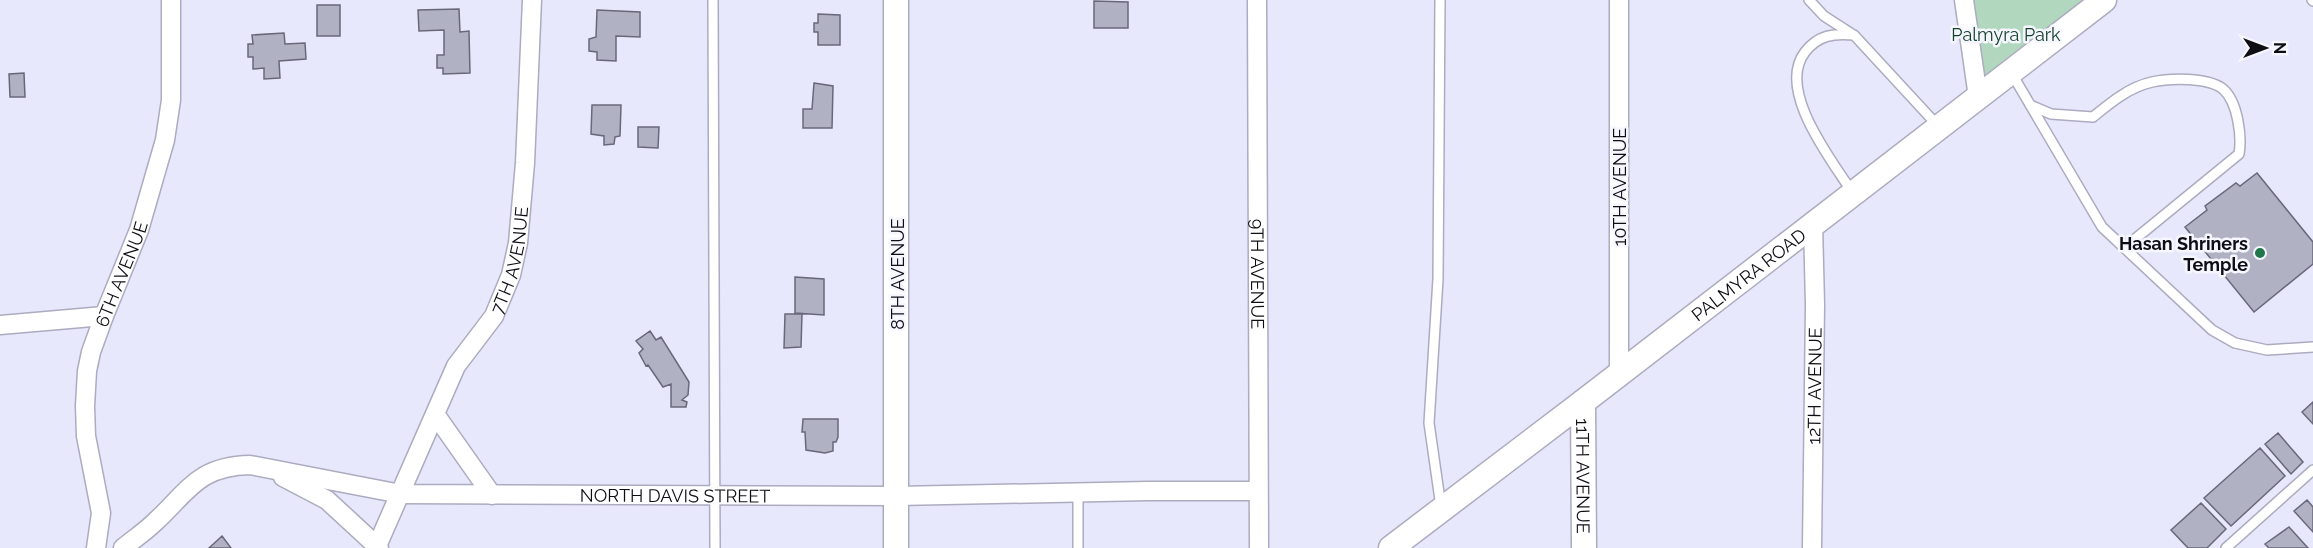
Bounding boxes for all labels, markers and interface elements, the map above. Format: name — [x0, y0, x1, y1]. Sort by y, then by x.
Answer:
north arrow — [2235, 18, 2295, 78]
park label: Palmyra Park — [1951, 24, 2061, 45]
text: N — [2270, 42, 2289, 54]
street label: 10TH AVENUE — [1609, 128, 1630, 246]
street label: 7TH AVENUE — [486, 205, 532, 317]
street label: 8TH AVENUE — [887, 218, 908, 330]
street label: 6TH AVENUE — [91, 219, 151, 329]
street label: 9TH AVENUE — [1247, 219, 1269, 329]
street label: PALMYRA ROAD — [1687, 224, 1810, 325]
place label: Hasan Shriners Temple — [2119, 233, 2248, 275]
marker: Hasan Shriners Temple — [2253, 246, 2267, 260]
street label: 12TH AVENUE — [1803, 327, 1825, 445]
street label: 11TH AVENUE — [1573, 418, 1594, 534]
street label: NORTH DAVIS STREET — [580, 484, 770, 506]

